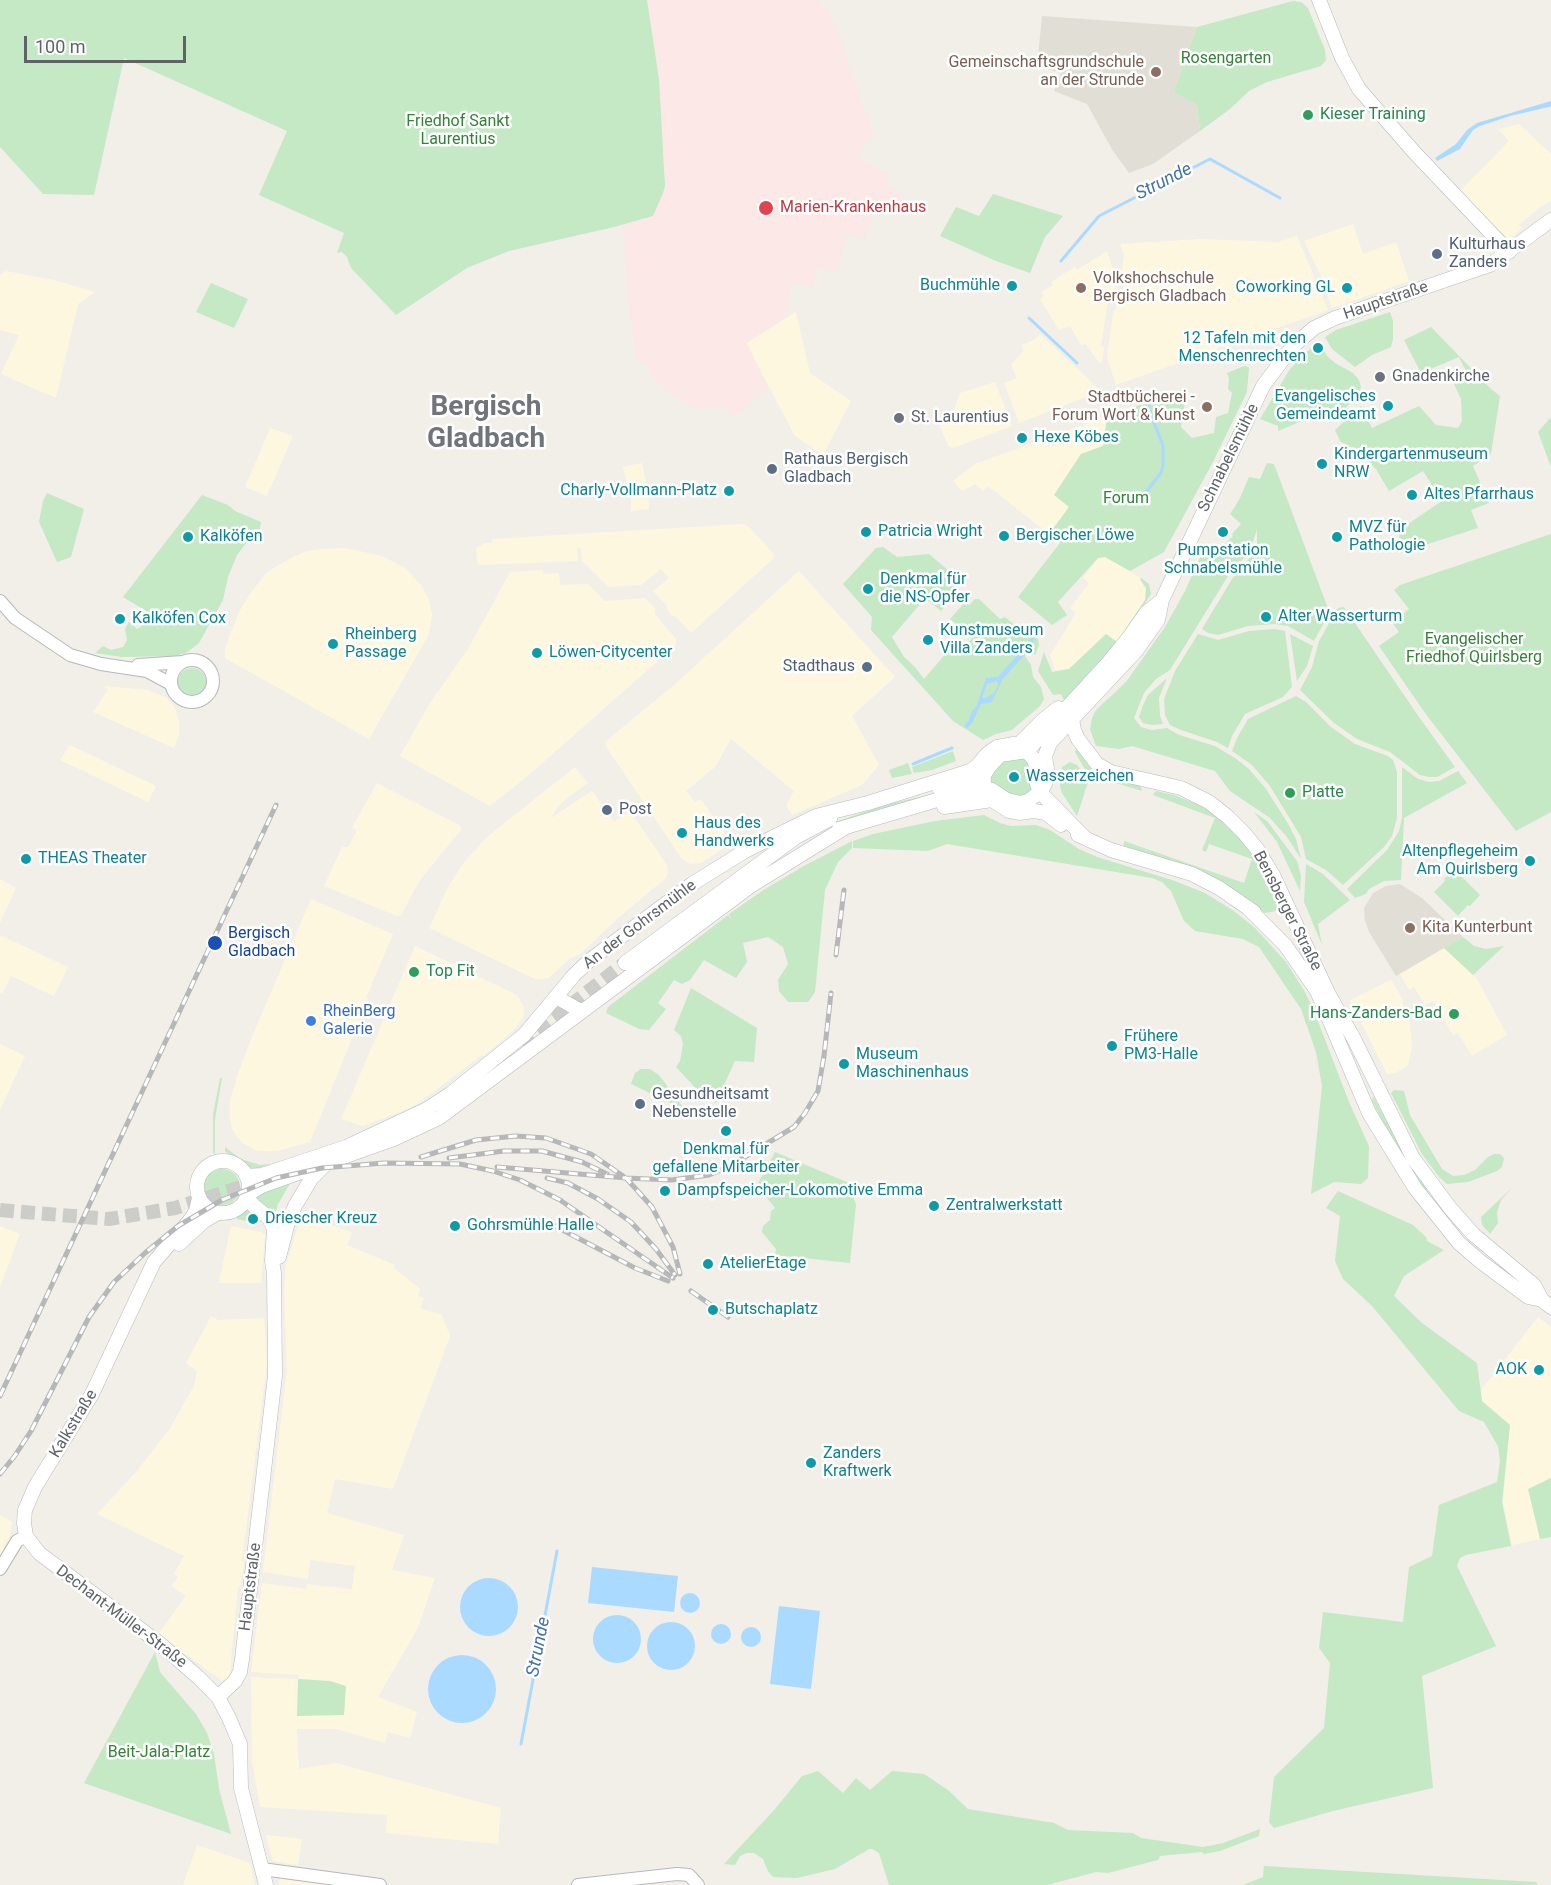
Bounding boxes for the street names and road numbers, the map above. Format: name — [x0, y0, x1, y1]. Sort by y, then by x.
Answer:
street label: Hauptstraße — [1341, 278, 1431, 324]
street label: Schnabelsmühle — [1195, 401, 1263, 515]
street label: Bensberger Straße — [1249, 848, 1325, 974]
street label: An der Gohrsmühle — [580, 876, 700, 974]
street label: Kalkstraße — [46, 1386, 102, 1462]
street label: Hauptstraße — [236, 1542, 266, 1632]
street label: Dechant-Müller-Straße — [52, 1562, 190, 1672]

